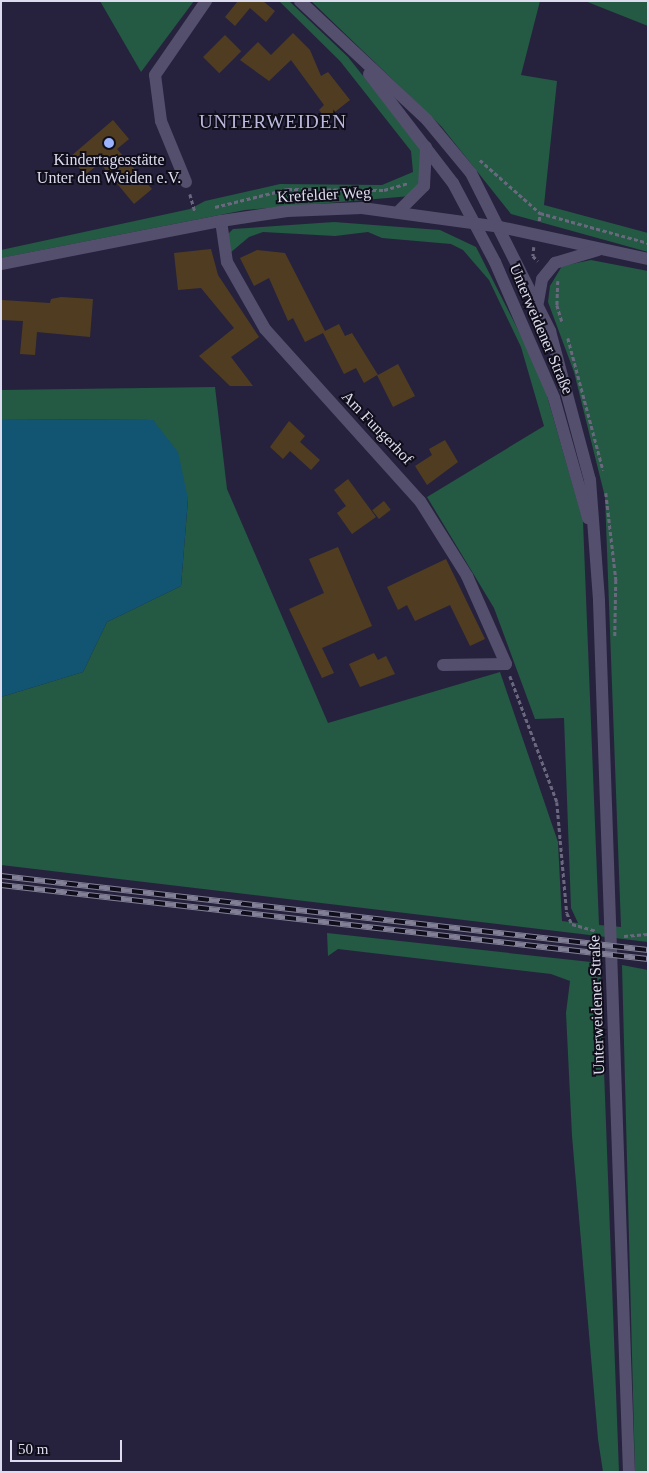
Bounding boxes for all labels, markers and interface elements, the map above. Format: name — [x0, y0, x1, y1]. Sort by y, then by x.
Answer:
district label: UNTERWEIDEN — [198, 111, 348, 133]
marker: Kindertagesstätte Unter den Weiden e.V. — [103, 137, 115, 149]
place label: Kindertagesstätte Unter den Weiden e.V. — [37, 150, 181, 188]
street label: Krefelder Weg — [276, 183, 372, 207]
street label: Unterweidener Straße — [505, 261, 577, 397]
street label: Am Fungerhof — [337, 387, 417, 469]
street label: Unterweidener Straße — [585, 935, 609, 1075]
scale bar — [12, 1430, 125, 1462]
text: 50 m — [18, 1441, 48, 1457]

